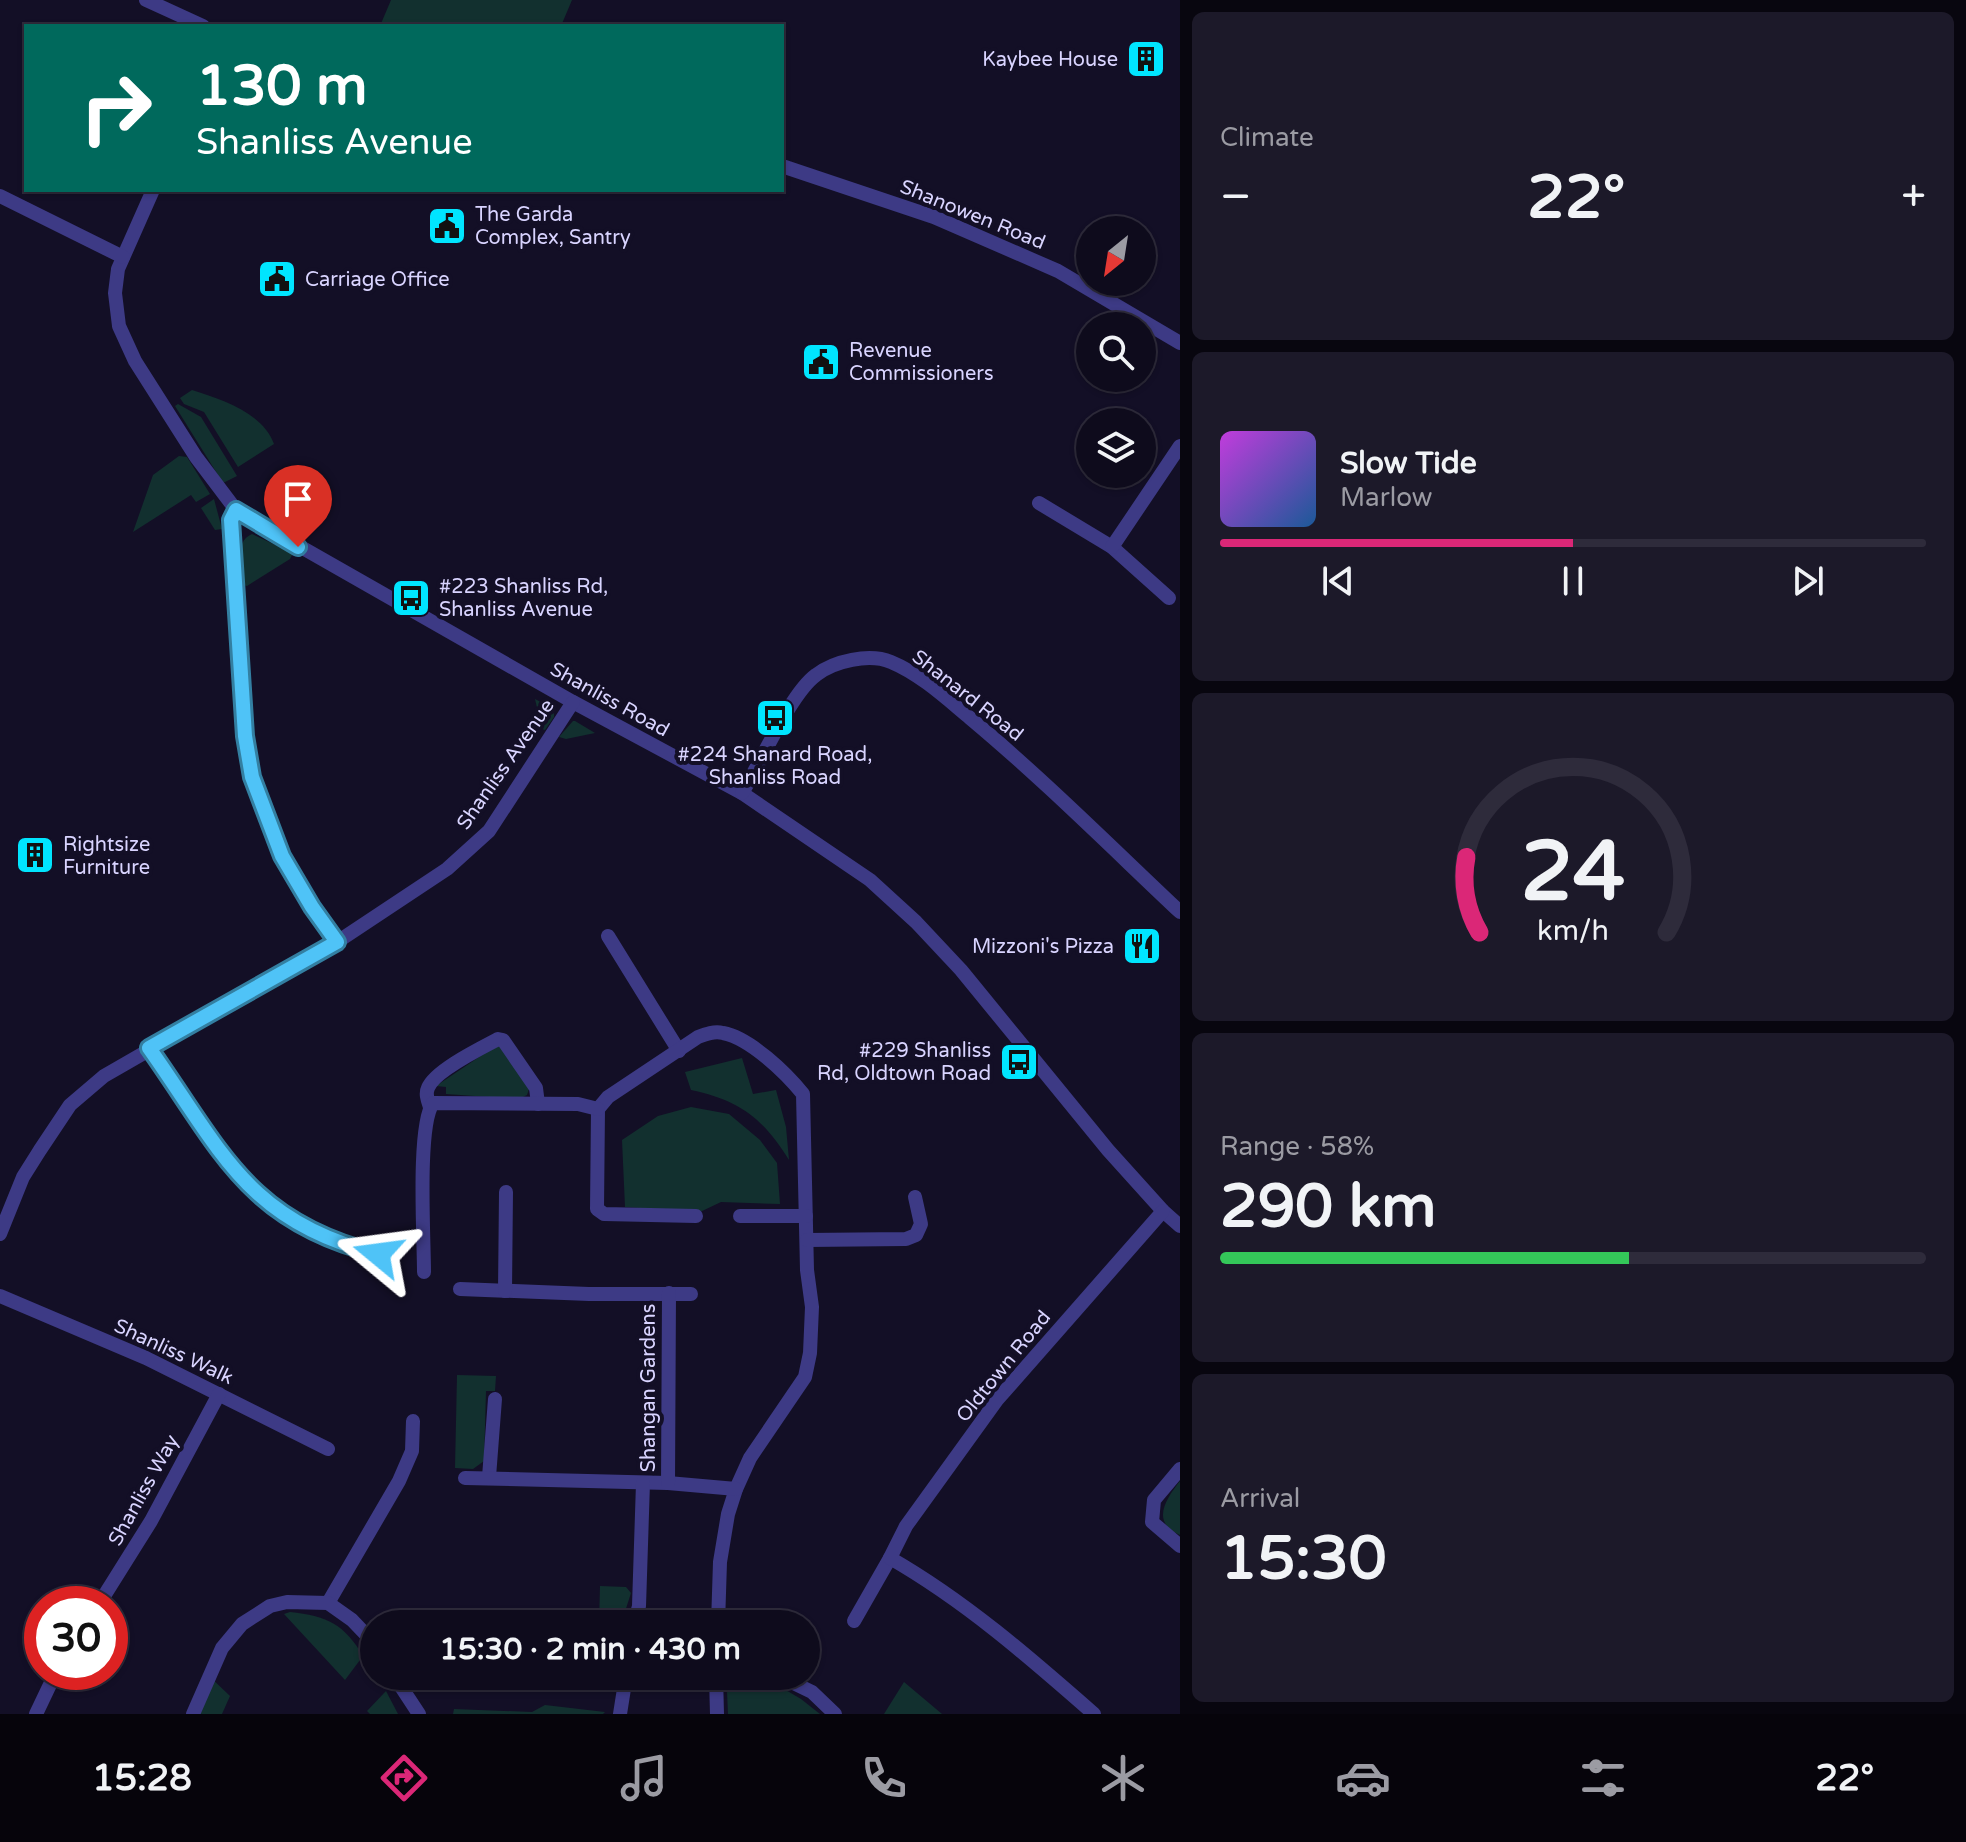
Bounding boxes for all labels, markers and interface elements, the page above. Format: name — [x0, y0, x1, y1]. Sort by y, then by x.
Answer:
building icon: Kaybee House — [1125, 38, 1167, 80]
place label: Kaybee House — [982, 48, 1118, 72]
text: 130 m — [196, 53, 367, 120]
icon: right — [64, 56, 168, 160]
text: Shanliss Avenue — [196, 121, 473, 164]
text: Climate — [1220, 122, 1314, 153]
text: 22° — [1527, 162, 1625, 234]
text: − — [1220, 171, 1251, 224]
text: + — [1901, 171, 1926, 224]
street label: Shanowen Road — [897, 175, 1049, 255]
place label: The Garda Complex, Santry — [475, 203, 631, 250]
public building icon: The Garda Complex, Santry — [426, 205, 468, 247]
north arrow — [1076, 216, 1156, 296]
map controls — [1076, 216, 1156, 488]
public building icon: Carriage Office — [256, 258, 298, 300]
place label: Carriage Office — [305, 268, 450, 292]
button: search — [1076, 312, 1156, 392]
place label: Revenue Commissioners — [849, 339, 994, 386]
public building icon: Revenue Commissioners — [800, 341, 842, 383]
button: layers — [1076, 408, 1156, 488]
text: Slow Tide — [1340, 445, 1477, 482]
pin — [264, 465, 332, 547]
icon: arrive — [276, 477, 320, 521]
text: Marlow — [1340, 482, 1432, 513]
icon: previous — [1316, 559, 1360, 603]
icon: pause — [1551, 559, 1595, 603]
icon: next — [1786, 559, 1830, 603]
place label: #223 Shanliss Rd, Shanliss Avenue — [439, 575, 608, 622]
bus stop icon: #223 Shanliss Rd, Shanliss Avenue — [390, 577, 432, 619]
street label: Shanard Road — [907, 645, 1028, 747]
street label: Shanliss Road — [546, 657, 673, 742]
street label: Shanliss Avenue — [452, 695, 560, 834]
bus stop icon: #224 Shanard Road, Shanliss Road — [754, 697, 796, 739]
place label: #224 Shanard Road, Shanliss Road — [678, 743, 872, 790]
text: 24 — [1521, 823, 1625, 923]
place label: Rightsize Furniture — [63, 833, 150, 880]
building icon: Rightsize Furniture — [14, 834, 56, 876]
text: km/h — [1537, 914, 1609, 948]
restaurant icon: Mizzoni's Pizza — [1121, 925, 1163, 967]
place label: Mizzoni's Pizza — [972, 935, 1114, 959]
place label: #229 Shanliss Rd, Oldtown Road — [817, 1039, 991, 1086]
bus stop icon: #229 Shanliss Rd, Oldtown Road — [998, 1041, 1040, 1083]
text: Range · 58% — [1220, 1131, 1374, 1162]
text: 290 km — [1220, 1171, 1436, 1243]
position arrow — [336, 1212, 420, 1296]
street label: Shangan Gardens — [637, 1304, 661, 1472]
street label: Oldtown Road — [951, 1306, 1056, 1427]
street label: Shanliss Walk — [110, 1314, 237, 1390]
street label: Shanliss Way — [103, 1431, 184, 1550]
text: Arrival — [1220, 1483, 1300, 1514]
text: 15:30 — [1220, 1523, 1386, 1595]
speed limit sign: 30 — [24, 1586, 128, 1690]
text: 15:30 · 2 min · 430 m — [439, 1631, 741, 1668]
icon: directions — [376, 1750, 432, 1806]
icon: music — [616, 1750, 672, 1806]
icon: phone — [856, 1750, 912, 1806]
icon: climate — [1095, 1750, 1151, 1806]
icon: car — [1335, 1750, 1391, 1806]
icon: filters — [1575, 1750, 1631, 1806]
text: 15:28 — [92, 1757, 192, 1800]
text: 22° — [1815, 1757, 1874, 1800]

